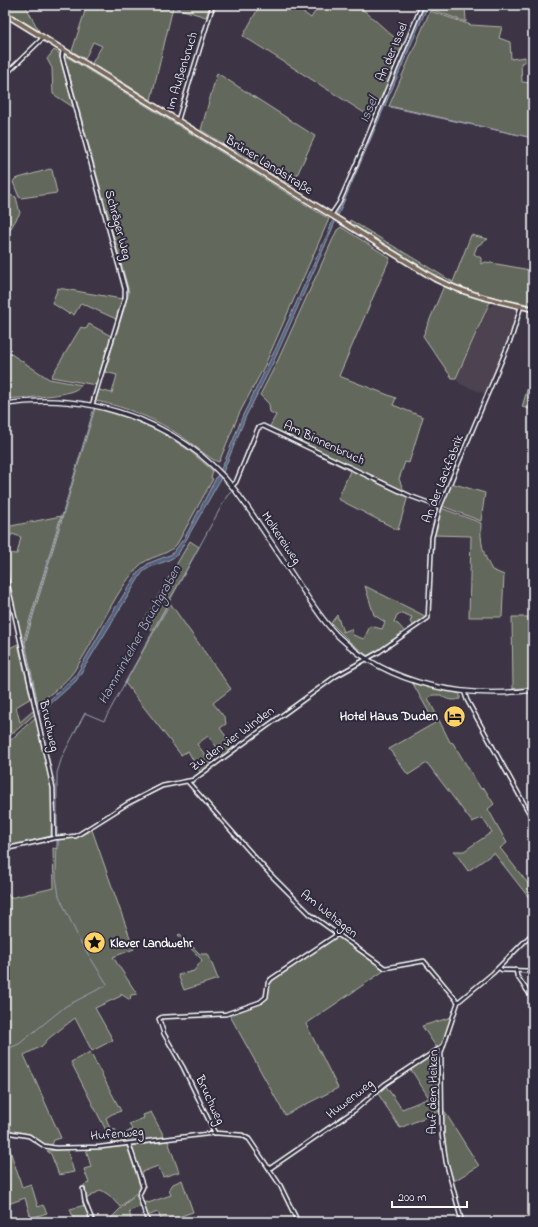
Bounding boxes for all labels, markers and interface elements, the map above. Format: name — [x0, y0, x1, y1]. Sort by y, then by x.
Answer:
street label: An der Issel — [371, 20, 413, 84]
street label: Im Außenbruch — [161, 29, 203, 113]
water label: Issel — [354, 92, 384, 126]
street label: Brüner Landstraße — [221, 130, 317, 200]
street label: Schräger Weg — [99, 188, 136, 262]
street label: Am Binnenbruch — [280, 416, 368, 470]
street label: An der Lackfabrik — [417, 432, 469, 526]
street label: Molkereiweg — [255, 508, 306, 569]
water label: Hamminkelner Bruchgraben — [93, 561, 188, 708]
street label: Bruchweg — [33, 697, 64, 754]
street label: Zu den vier Winden — [186, 702, 278, 776]
hotel icon: Hotel Haus Duden — [441, 703, 467, 729]
place label: Hotel Haus Duden — [340, 707, 439, 726]
street label: Am Wehagen — [296, 885, 362, 943]
place icon: Klever Landwehr — [82, 930, 108, 956]
place label: Klever Landwehr — [110, 934, 194, 953]
street label: Auf dem Heiken — [423, 1049, 443, 1135]
street label: Bruchweg — [189, 1071, 230, 1128]
street label: Huwenweg — [322, 1074, 379, 1124]
street label: Hufenweg — [90, 1122, 145, 1147]
scale bar — [392, 1183, 467, 1209]
text: 200 m — [398, 1189, 427, 1207]

